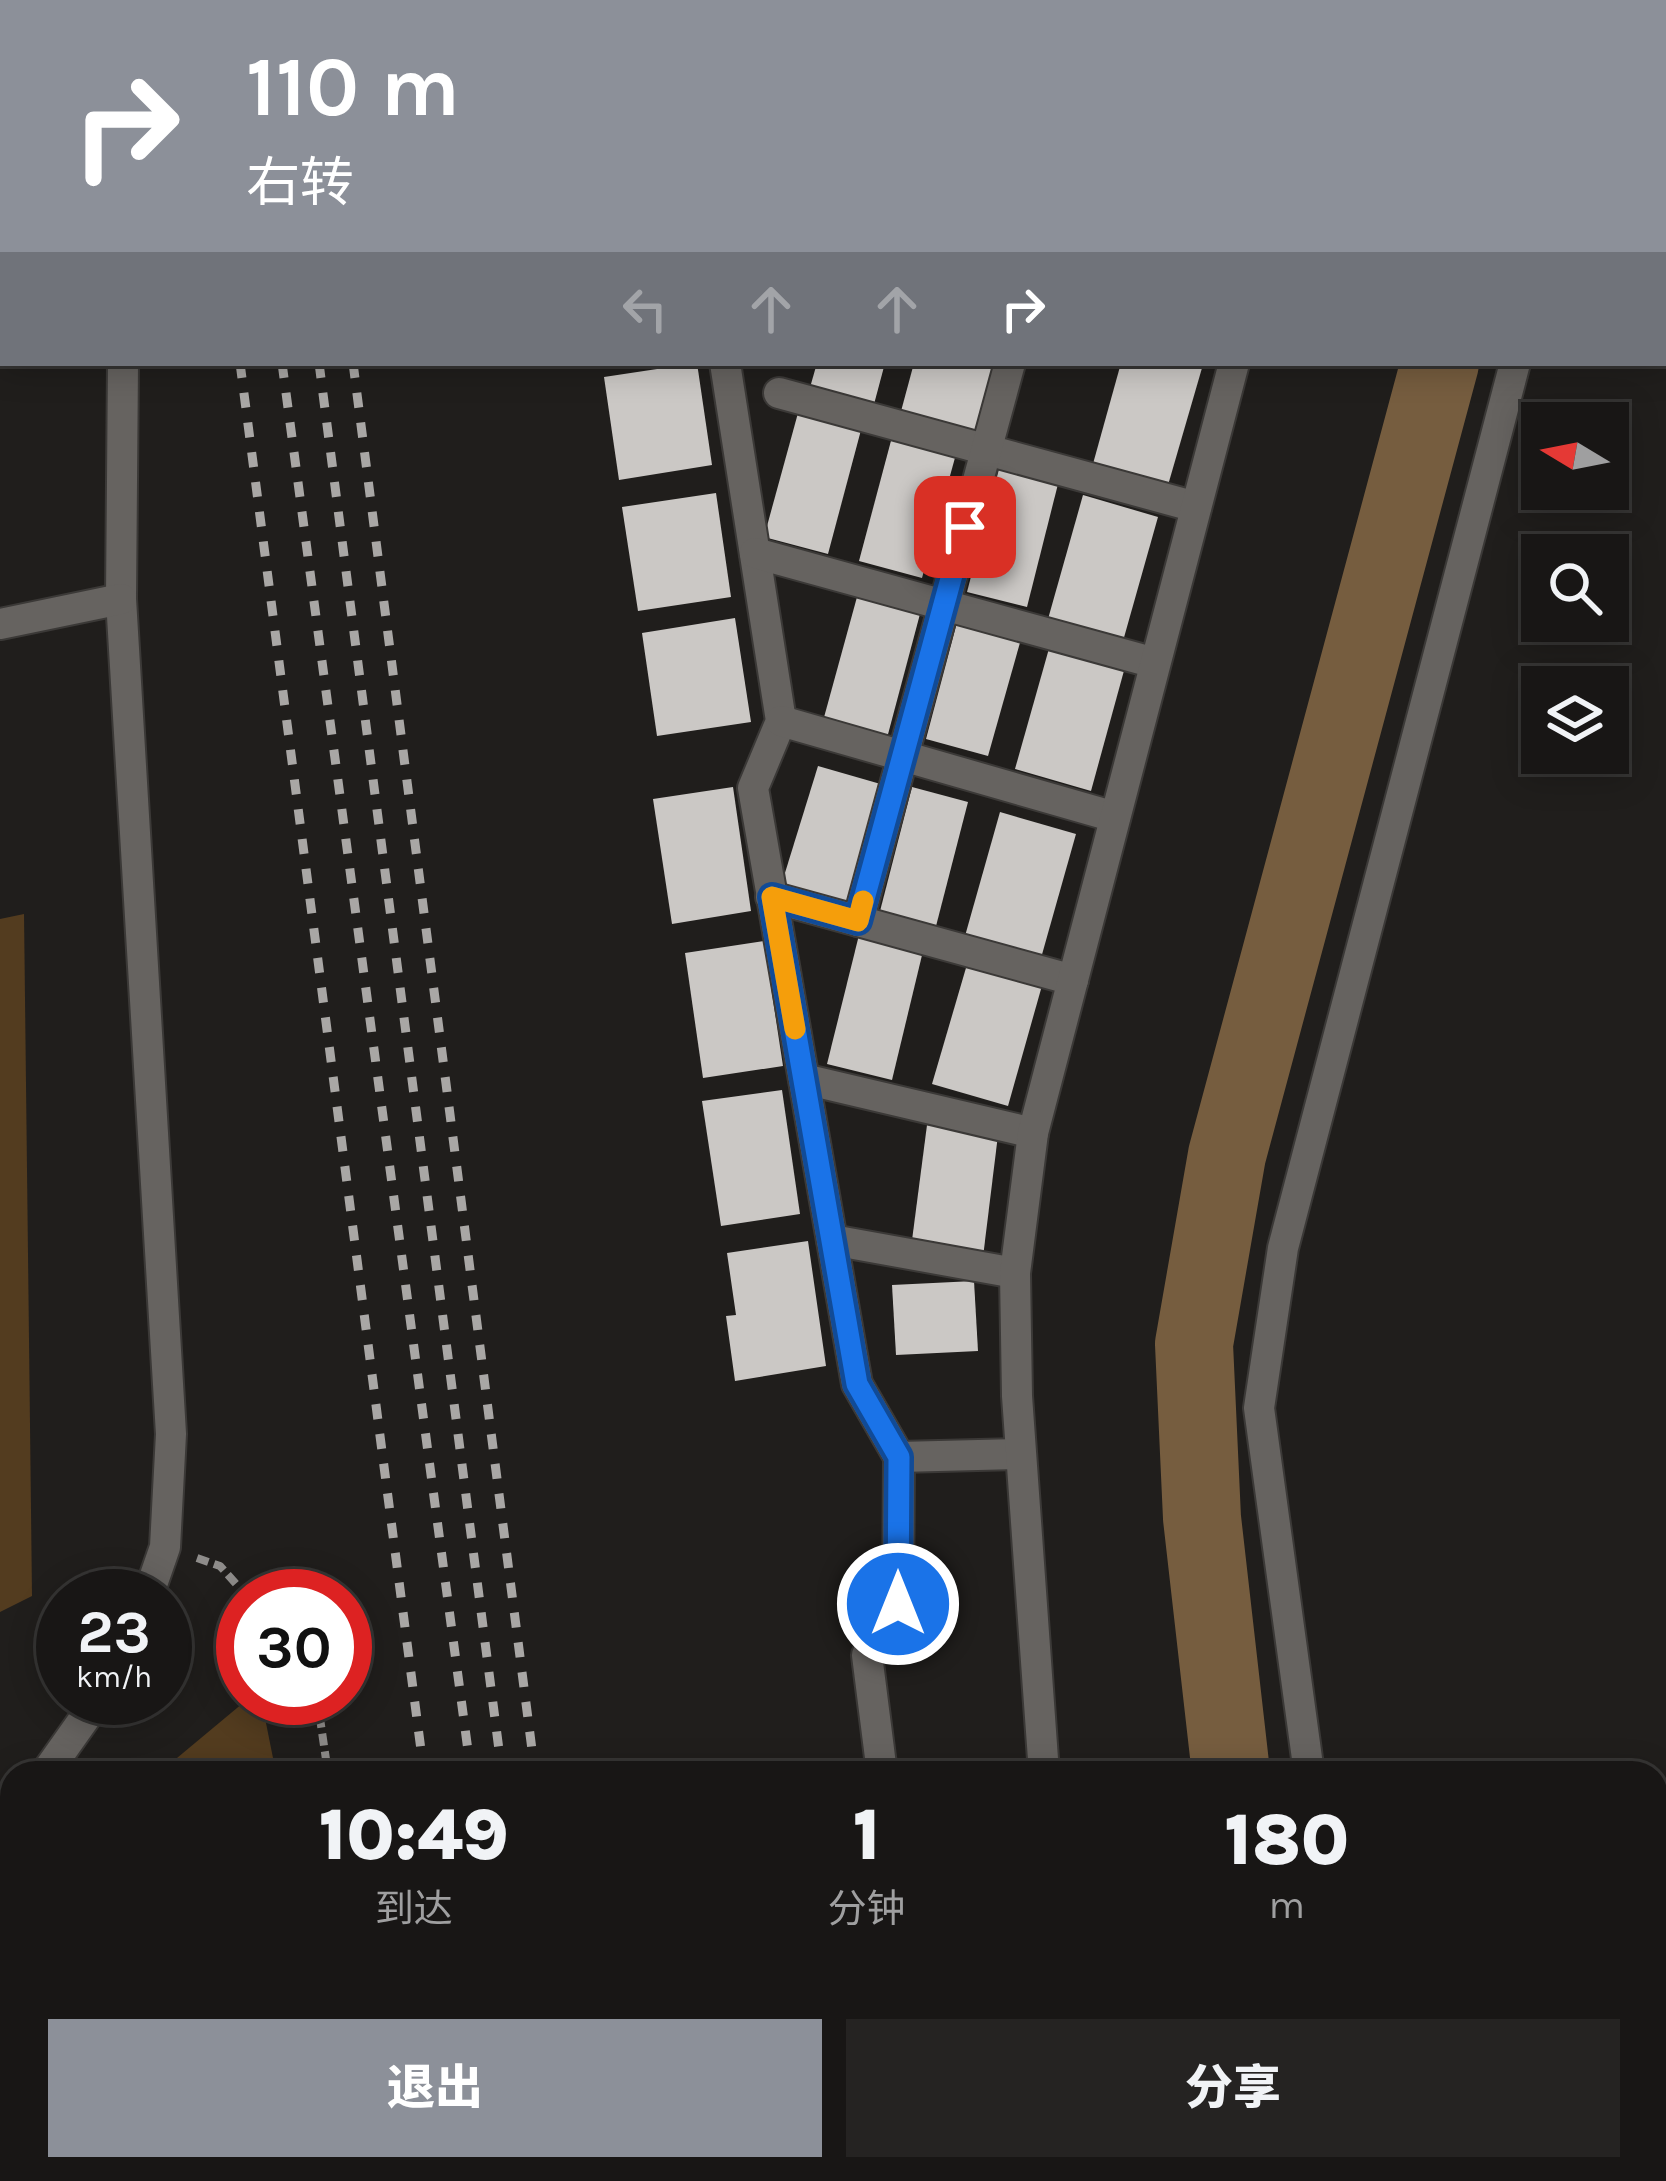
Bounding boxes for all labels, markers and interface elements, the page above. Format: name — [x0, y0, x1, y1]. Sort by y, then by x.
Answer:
text: 110 m — [246, 38, 460, 136]
icon: right — [48, 48, 204, 204]
text: 右转 — [246, 151, 354, 215]
icon: left — [612, 276, 678, 342]
icon: ahead — [738, 276, 804, 342]
icon: ahead — [864, 276, 930, 342]
icon: right — [990, 276, 1056, 342]
north arrow — [1521, 402, 1629, 510]
map controls — [1521, 402, 1629, 774]
pin — [914, 476, 1016, 578]
icon: arrive — [932, 494, 998, 560]
button: search — [1521, 534, 1629, 642]
button: layers — [1521, 666, 1629, 774]
position arrow — [835, 1541, 961, 1667]
speed limit sign: 30 — [216, 1569, 372, 1725]
text: 23 — [77, 1597, 151, 1667]
text: km/h — [76, 1659, 152, 1695]
text: 10:49 — [319, 1793, 509, 1877]
text: 1 — [853, 1793, 880, 1877]
text: 180 — [1224, 1798, 1349, 1882]
text: m — [1269, 1882, 1305, 1928]
text: 到达 — [375, 1886, 453, 1932]
text: 分钟 — [828, 1886, 906, 1932]
button: 退出 — [48, 2019, 822, 2157]
button: 分享 — [846, 2019, 1620, 2157]

